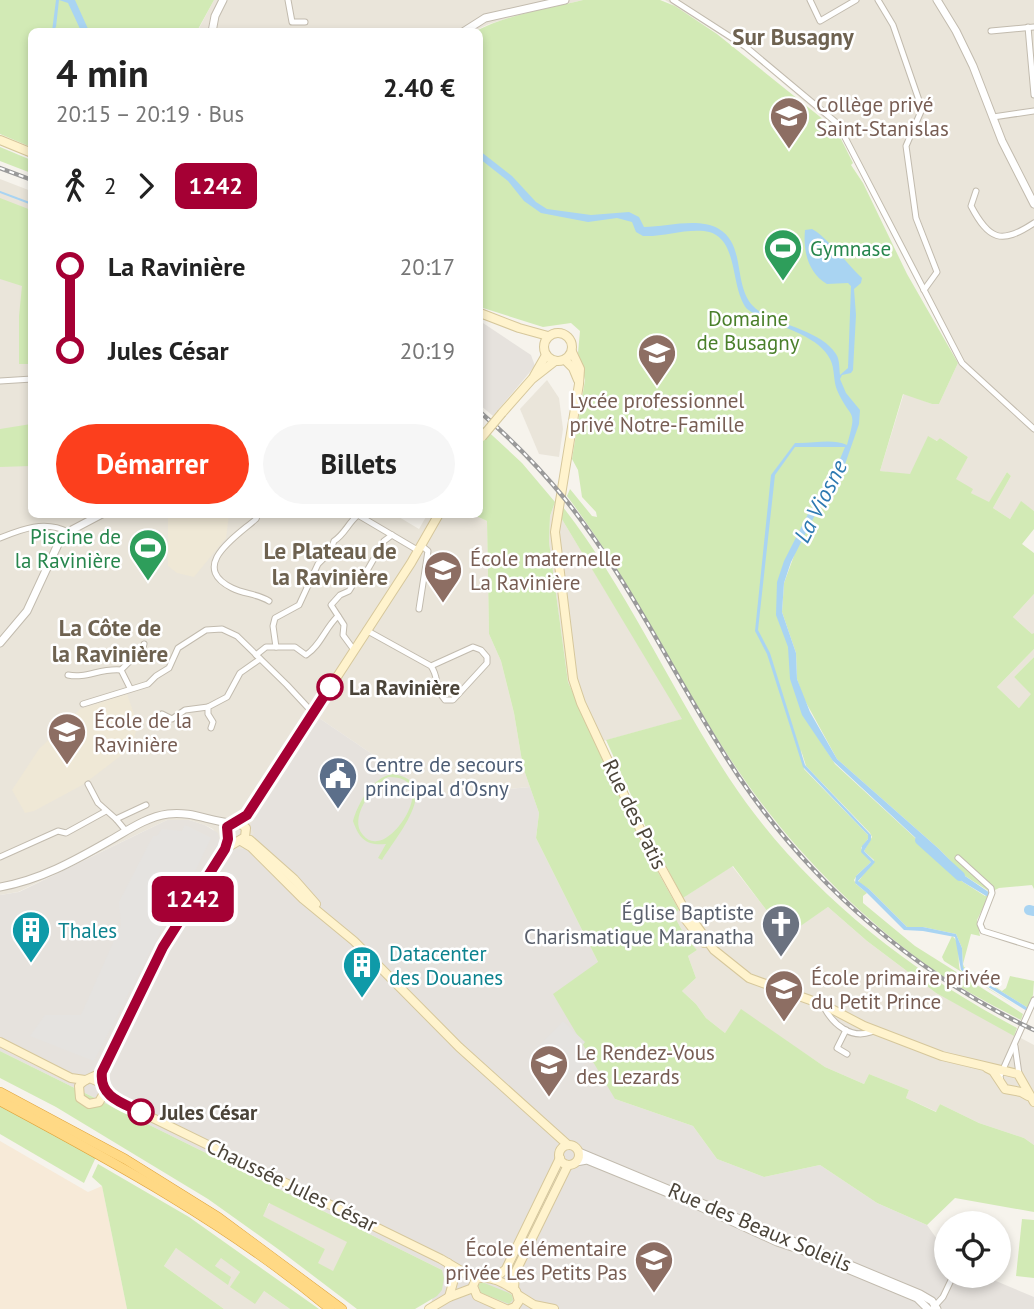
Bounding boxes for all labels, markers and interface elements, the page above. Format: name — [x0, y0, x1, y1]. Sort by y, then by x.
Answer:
district label: Sur Busagny — [732, 22, 855, 51]
text: 4 min — [56, 48, 149, 97]
text: 2.40 € — [383, 71, 455, 104]
place label: Collège privé Saint-Stanislas — [816, 91, 949, 142]
school or university icon: Collège privé Saint-Stanislas — [768, 95, 810, 150]
text: 20:15 – 20:19 · Bus — [56, 99, 244, 128]
icon: walk — [56, 167, 94, 205]
icon: forward — [127, 167, 165, 205]
text: 1242 — [189, 170, 243, 201]
text: 2 — [104, 171, 117, 200]
sports icon: Gymnase — [762, 227, 804, 282]
place label: Gymnase — [810, 235, 891, 262]
text: La Ravinière — [108, 250, 246, 283]
text: 20:17 — [400, 252, 455, 281]
park label: Domaine de Busagny — [697, 305, 800, 356]
school or university icon: Lycée professionnel privé Notre-Famille — [636, 332, 678, 387]
text: Jules César — [108, 334, 229, 367]
text: 20:19 — [400, 336, 455, 365]
place label: Lycée professionnel privé Notre-Famille — [569, 387, 745, 438]
button: Démarrer — [56, 424, 249, 504]
button: Billets — [263, 424, 455, 504]
water label: La Viosne — [787, 455, 853, 547]
place label: Piscine de la Ravinière — [15, 523, 121, 574]
sports icon: Piscine de la Ravinière — [127, 527, 169, 582]
district label: Le Plateau de la Ravinière — [263, 536, 397, 591]
place label: École maternelle La Ravinière — [470, 545, 621, 596]
school or university icon: École maternelle La Ravinière — [422, 549, 464, 604]
district label: La Côte de la Ravinière — [52, 613, 168, 668]
marker: La Ravinière — [317, 674, 343, 700]
place label: La Ravinière — [349, 674, 460, 701]
place label: École de la Ravinière — [94, 707, 192, 758]
school or university icon: École de la Ravinière — [46, 711, 88, 766]
place label: Centre de secours principal d'Osny — [365, 751, 523, 802]
street label: Rue des Patis — [597, 754, 673, 874]
public building icon: Centre de secours principal d'Osny — [317, 755, 359, 810]
line badge: 1242 — [144, 876, 242, 922]
text: 1242 — [166, 883, 220, 914]
place label: Église Baptiste Charismatique Maranatha — [524, 899, 754, 950]
church icon: Église Baptiste Charismatique Maranatha — [760, 903, 802, 958]
building icon: Thales — [10, 909, 52, 964]
place label: Thales — [58, 917, 117, 944]
place label: Datacenter des Douanes — [389, 940, 503, 991]
building icon: Datacenter des Douanes — [341, 944, 383, 999]
place label: École primaire privée du Petit Prince — [811, 964, 1001, 1015]
school or university icon: École primaire privée du Petit Prince — [763, 968, 805, 1023]
place label: Le Rendez-Vous des Lezards — [576, 1039, 715, 1090]
school or university icon: Le Rendez-Vous des Lezards — [528, 1043, 570, 1098]
marker: Jules César — [128, 1099, 154, 1125]
place label: Jules César — [159, 1099, 258, 1126]
street label: Chaussée Jules César — [202, 1132, 382, 1238]
street label: Rue des Beaux Soleils — [664, 1176, 856, 1278]
map controls — [934, 1211, 1011, 1288]
button: locate — [934, 1211, 1011, 1288]
place label: École élémentaire privée Les Petits Pas — [445, 1235, 627, 1286]
school or university icon: École élémentaire privée Les Petits Pas — [633, 1239, 675, 1294]

